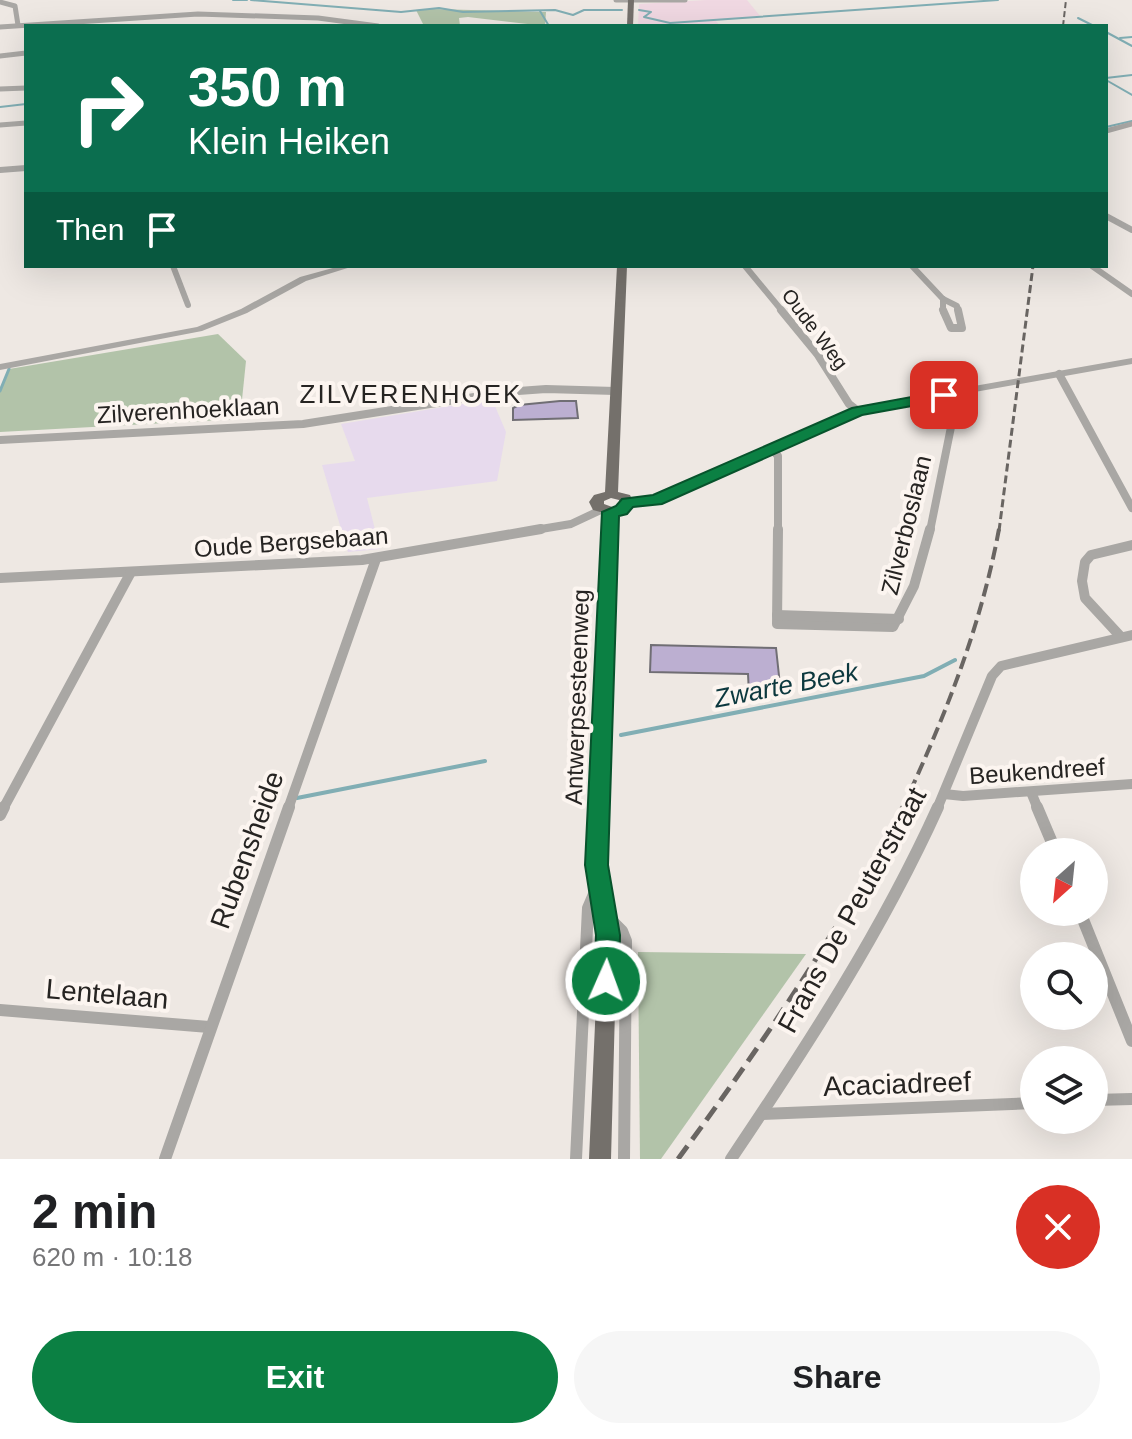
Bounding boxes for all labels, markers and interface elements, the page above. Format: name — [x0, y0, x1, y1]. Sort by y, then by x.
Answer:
text: 350 m — [188, 55, 347, 118]
icon: right — [56, 56, 160, 160]
text: Klein Heiken — [188, 121, 390, 162]
icon: arrive — [140, 208, 184, 252]
text: Then — [56, 213, 124, 246]
street label: Oude Weg — [778, 284, 852, 374]
pin — [910, 361, 978, 429]
icon: arrive — [922, 373, 966, 417]
district label: ZILVERENHOEK — [300, 379, 522, 409]
street label: Zilverenhoeklaan — [96, 392, 280, 428]
street label: Zilverboslaan — [876, 452, 936, 598]
street label: Oude Bergsebaan — [193, 522, 389, 562]
street label: Antwerpsesteenweg — [560, 589, 594, 805]
water label: Zwarte Beek — [711, 656, 862, 714]
street label: Beukendreef — [968, 753, 1106, 789]
street label: Rubensheide — [204, 767, 290, 933]
street label: Frans De Peuterstraat — [772, 782, 932, 1038]
north arrow — [1020, 838, 1108, 926]
map controls — [1020, 838, 1108, 1134]
position arrow — [564, 939, 648, 1023]
button: search — [1020, 942, 1108, 1030]
street label: Lentelaan — [44, 973, 170, 1015]
button: layers — [1020, 1046, 1108, 1134]
street label: Acaciadreef — [823, 1066, 972, 1102]
text: 2 min — [32, 1185, 157, 1238]
button: close — [1016, 1185, 1100, 1269]
text: 620 m · 10:18 — [32, 1242, 192, 1272]
button: Exit — [32, 1331, 558, 1423]
button: Share — [574, 1331, 1100, 1423]

